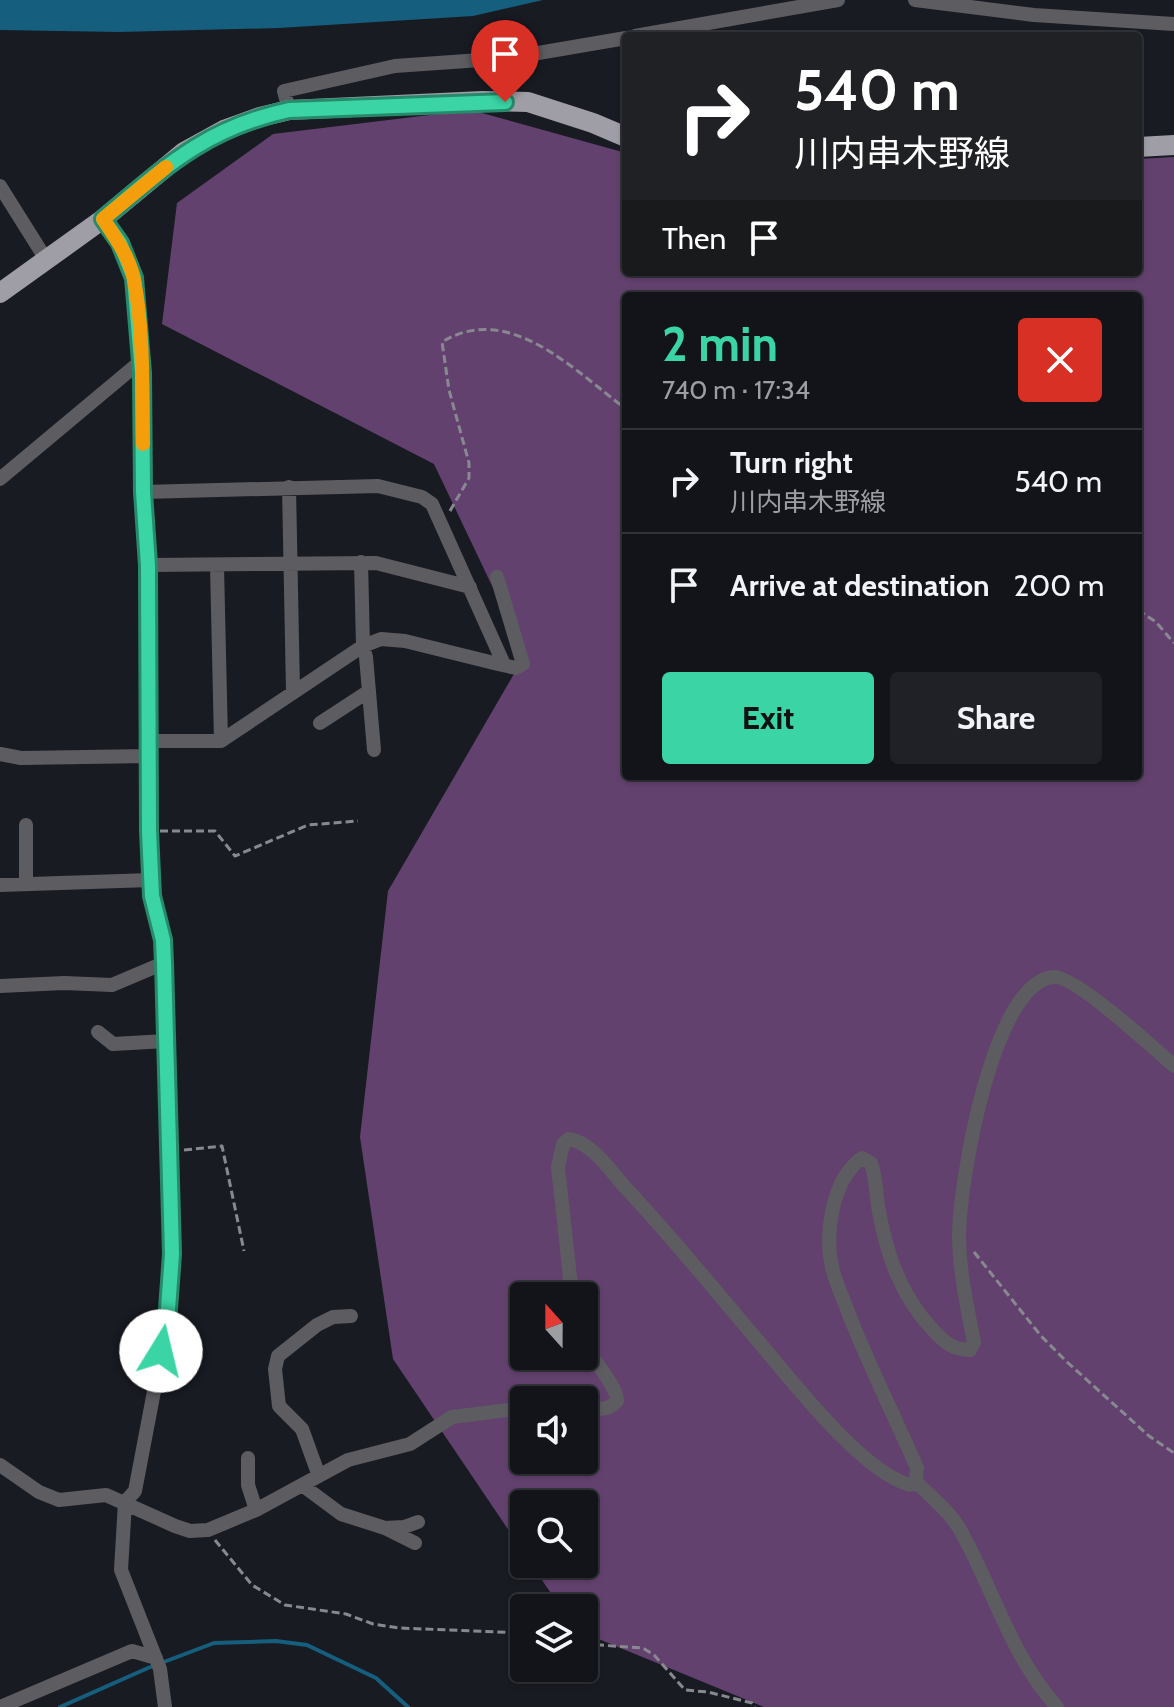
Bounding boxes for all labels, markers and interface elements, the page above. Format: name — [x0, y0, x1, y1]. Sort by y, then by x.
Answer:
pin — [471, 20, 539, 102]
icon: arrive — [483, 32, 527, 76]
text: 540 m — [794, 56, 960, 124]
icon: right — [662, 64, 766, 168]
text: 川内串木野線 — [794, 131, 1010, 175]
icon: arrive — [742, 216, 786, 260]
text: Then — [662, 220, 726, 257]
text: 2 min — [662, 315, 778, 373]
button: close — [1018, 318, 1102, 402]
text: 740 m · 17:34 — [662, 374, 810, 406]
text: Turn right — [730, 444, 853, 481]
icon: right — [662, 459, 706, 503]
text: 540 m — [1014, 463, 1102, 500]
text: 川内串木野線 — [730, 486, 886, 518]
icon: arrive — [662, 563, 706, 607]
text: Arrive at destination — [730, 567, 990, 604]
text: 200 m — [1014, 567, 1104, 604]
button: Exit — [662, 672, 874, 764]
button: Share — [890, 672, 1102, 764]
north arrow — [510, 1282, 598, 1370]
map controls — [510, 1282, 598, 1682]
position arrow — [119, 1309, 203, 1393]
button: sound — [510, 1386, 598, 1474]
button: search — [510, 1490, 598, 1578]
button: layers — [510, 1594, 598, 1682]

